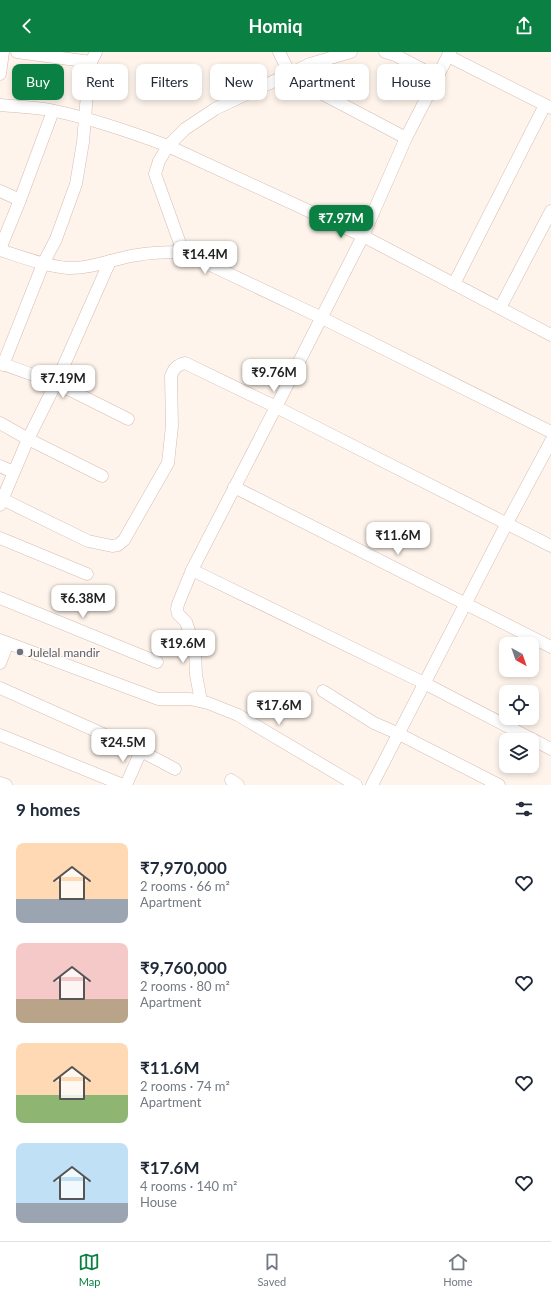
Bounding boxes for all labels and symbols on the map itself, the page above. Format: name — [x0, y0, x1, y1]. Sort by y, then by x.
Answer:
pin: ₹7.97M — [308, 205, 374, 239]
pin: ₹14.4M — [172, 241, 238, 275]
pin: ₹9.76M — [241, 359, 307, 393]
pin: ₹7.19M — [30, 365, 96, 399]
pin: ₹11.6M — [365, 522, 431, 556]
pin: ₹6.38M — [50, 585, 116, 619]
pin: ₹19.6M — [150, 630, 216, 664]
north arrow — [499, 637, 539, 677]
place label: Julelal mandir — [28, 645, 101, 660]
marker: Julelal mandir — [15, 647, 25, 657]
pin: ₹17.6M — [246, 692, 312, 726]
pin: ₹24.5M — [90, 729, 156, 763]

